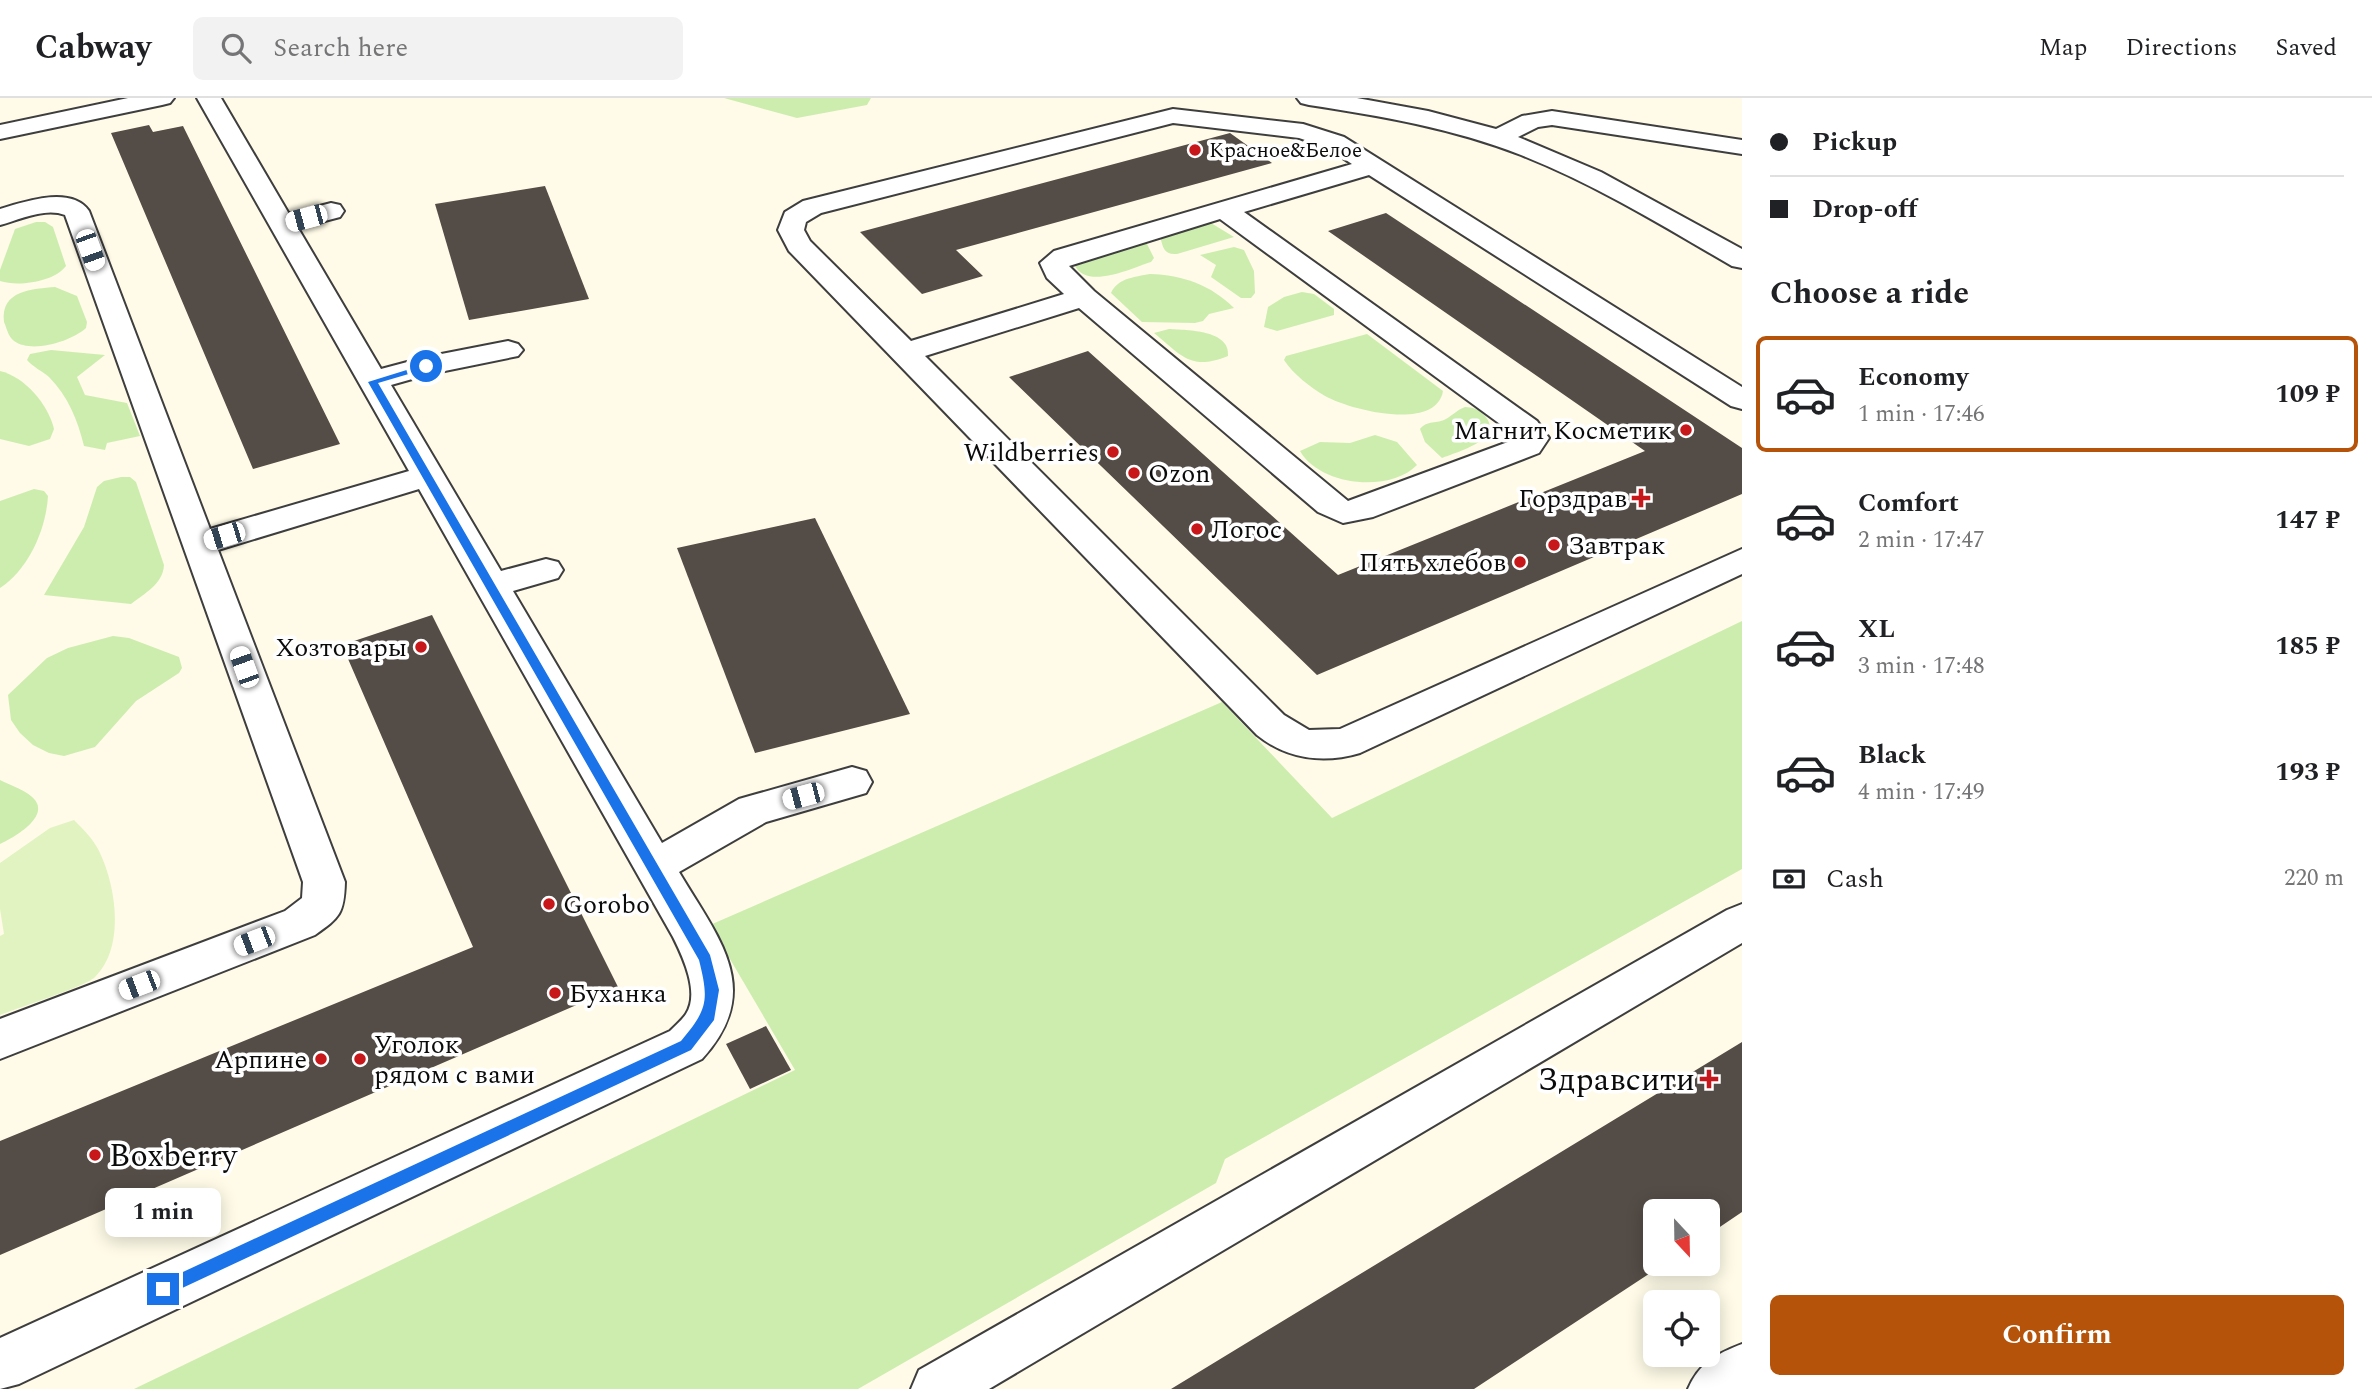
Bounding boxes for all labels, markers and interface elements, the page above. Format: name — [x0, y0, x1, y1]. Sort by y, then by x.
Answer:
search box — [193, 17, 683, 80]
text: Cabway — [35, 23, 151, 73]
text: Search here — [273, 28, 408, 68]
icon: search — [217, 29, 255, 67]
text: Map — [2039, 30, 2087, 66]
text: Directions — [2125, 30, 2237, 66]
text: Saved — [2275, 30, 2337, 66]
text: Pickup — [1812, 122, 1897, 162]
place label: Красное&Белое — [1209, 135, 1362, 167]
marker: Красное&Белое — [1187, 142, 1203, 158]
text: Drop-off — [1812, 189, 1917, 229]
car — [283, 202, 330, 234]
car — [73, 227, 108, 273]
text: Choose a ride — [1770, 269, 1969, 318]
route start — [410, 350, 442, 382]
text: Economy — [1858, 357, 1968, 397]
icon: car — [1774, 363, 1837, 426]
text: 109 ₽ — [2275, 374, 2340, 414]
text: 1 min · 17:46 — [1858, 397, 1985, 432]
place label: Магнит Косметик — [1454, 411, 1672, 451]
marker: Магнит Косметик — [1678, 422, 1694, 438]
place label: Wildberries — [964, 433, 1099, 473]
marker: Wildberries — [1105, 444, 1121, 460]
place label: Ozon — [1148, 454, 1210, 494]
marker: Ozon — [1126, 465, 1142, 481]
place label: Горздрав — [1518, 479, 1627, 519]
text: Comfort — [1858, 483, 1959, 523]
icon: car — [1774, 489, 1837, 552]
marker: Горздрав — [1633, 490, 1649, 506]
text: 147 ₽ — [2275, 500, 2340, 540]
place label: Логос — [1211, 510, 1282, 550]
car — [201, 520, 248, 552]
marker: Логос — [1189, 521, 1205, 537]
text: 2 min · 17:47 — [1858, 523, 1985, 558]
place label: Завтрак — [1568, 526, 1665, 566]
marker: Завтрак — [1546, 537, 1562, 553]
place label: Пять хлебов — [1359, 543, 1506, 583]
marker: Пять хлебов — [1512, 554, 1528, 570]
text: XL — [1858, 609, 1895, 649]
icon: car — [1774, 615, 1837, 678]
text: 185 ₽ — [2275, 626, 2340, 666]
place label: Хозтовары — [275, 628, 407, 668]
marker: Хозтовары — [413, 639, 429, 655]
car — [227, 644, 262, 690]
text: 3 min · 17:48 — [1858, 649, 1985, 684]
text: Black — [1858, 735, 1926, 775]
icon: car — [1774, 741, 1837, 804]
text: 193 ₽ — [2275, 752, 2340, 792]
text: 4 min · 17:49 — [1858, 775, 1985, 810]
car — [780, 780, 827, 812]
text: Cash — [1826, 859, 1884, 899]
icon: cash — [1770, 860, 1808, 898]
text: 220 m — [2284, 861, 2344, 896]
place label: Gorobo — [563, 885, 650, 925]
marker: Gorobo — [541, 896, 557, 912]
car — [231, 924, 278, 958]
car — [116, 968, 163, 1002]
place label: Буханка — [569, 974, 667, 1014]
marker: Буханка — [547, 985, 563, 1001]
place label: Уголок рядом с вами — [374, 1025, 535, 1095]
place label: Арпине — [214, 1040, 307, 1080]
marker: Арпине — [313, 1051, 329, 1067]
marker: Уголок рядом с вами — [352, 1051, 368, 1067]
place label: Здравсити — [1537, 1056, 1695, 1105]
marker: Здравсити — [1701, 1071, 1717, 1087]
place label: Boxberry — [109, 1132, 239, 1181]
marker: Boxberry — [87, 1147, 103, 1163]
callout: 1 min — [105, 1188, 221, 1236]
text: 1 min — [132, 1195, 194, 1230]
north arrow — [1643, 1199, 1720, 1276]
map controls — [1643, 1199, 1720, 1367]
route end — [147, 1273, 179, 1305]
button: locate — [1643, 1290, 1720, 1367]
button: Confirm — [1770, 1295, 2344, 1375]

